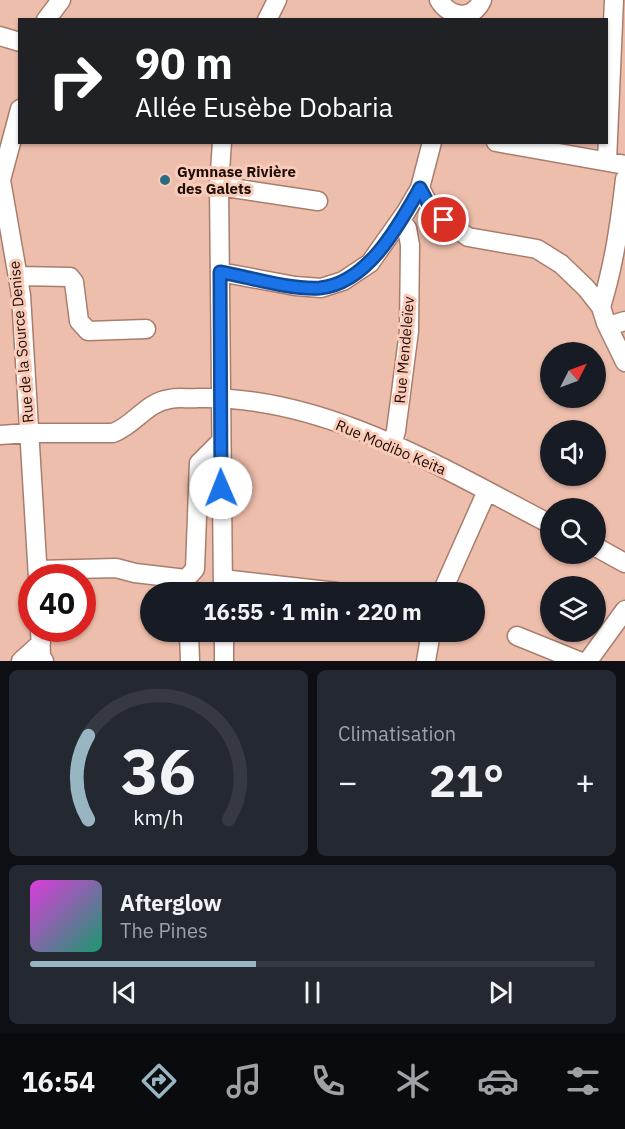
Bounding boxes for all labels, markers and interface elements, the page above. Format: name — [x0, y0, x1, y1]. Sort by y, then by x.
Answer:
text: 90 m — [135, 36, 233, 91]
icon: right — [36, 42, 114, 120]
text: Allée Eusèbe Dobaria — [135, 89, 393, 124]
place label: Gymnase Rivière des Galets — [177, 162, 296, 198]
marker: Gymnase Rivière des Galets — [158, 173, 172, 187]
pin — [418, 194, 469, 245]
icon: arrive — [427, 203, 460, 236]
street label: Rue de la Source Denise — [4, 260, 38, 424]
street label: Rue Mendeleïev — [390, 295, 418, 404]
north arrow — [540, 342, 606, 408]
map controls — [540, 342, 606, 642]
street label: Rue Modibo Keita — [333, 415, 449, 479]
button: sound — [540, 420, 606, 486]
position arrow — [189, 456, 253, 520]
button: search — [540, 498, 606, 564]
speed limit sign: 40 — [18, 564, 96, 642]
button: layers — [540, 576, 606, 642]
text: 16:55 · 1 min · 220 m — [203, 597, 422, 626]
text: Climatisation — [338, 720, 456, 747]
text: 36 — [121, 730, 196, 811]
text: 21° — [429, 751, 504, 809]
text: − — [338, 760, 358, 803]
text: + — [575, 760, 595, 803]
text: km/h — [133, 803, 184, 831]
text: Afterglow — [120, 888, 222, 917]
text: The Pines — [120, 917, 208, 944]
icon: previous — [108, 976, 141, 1009]
icon: pause — [296, 976, 329, 1009]
icon: next — [484, 976, 517, 1009]
icon: directions — [138, 1060, 180, 1102]
icon: music — [223, 1060, 265, 1102]
icon: phone — [307, 1060, 349, 1102]
icon: climate — [392, 1060, 434, 1102]
icon: car — [477, 1060, 519, 1102]
icon: filters — [562, 1060, 604, 1102]
text: 16:54 — [21, 1064, 95, 1099]

